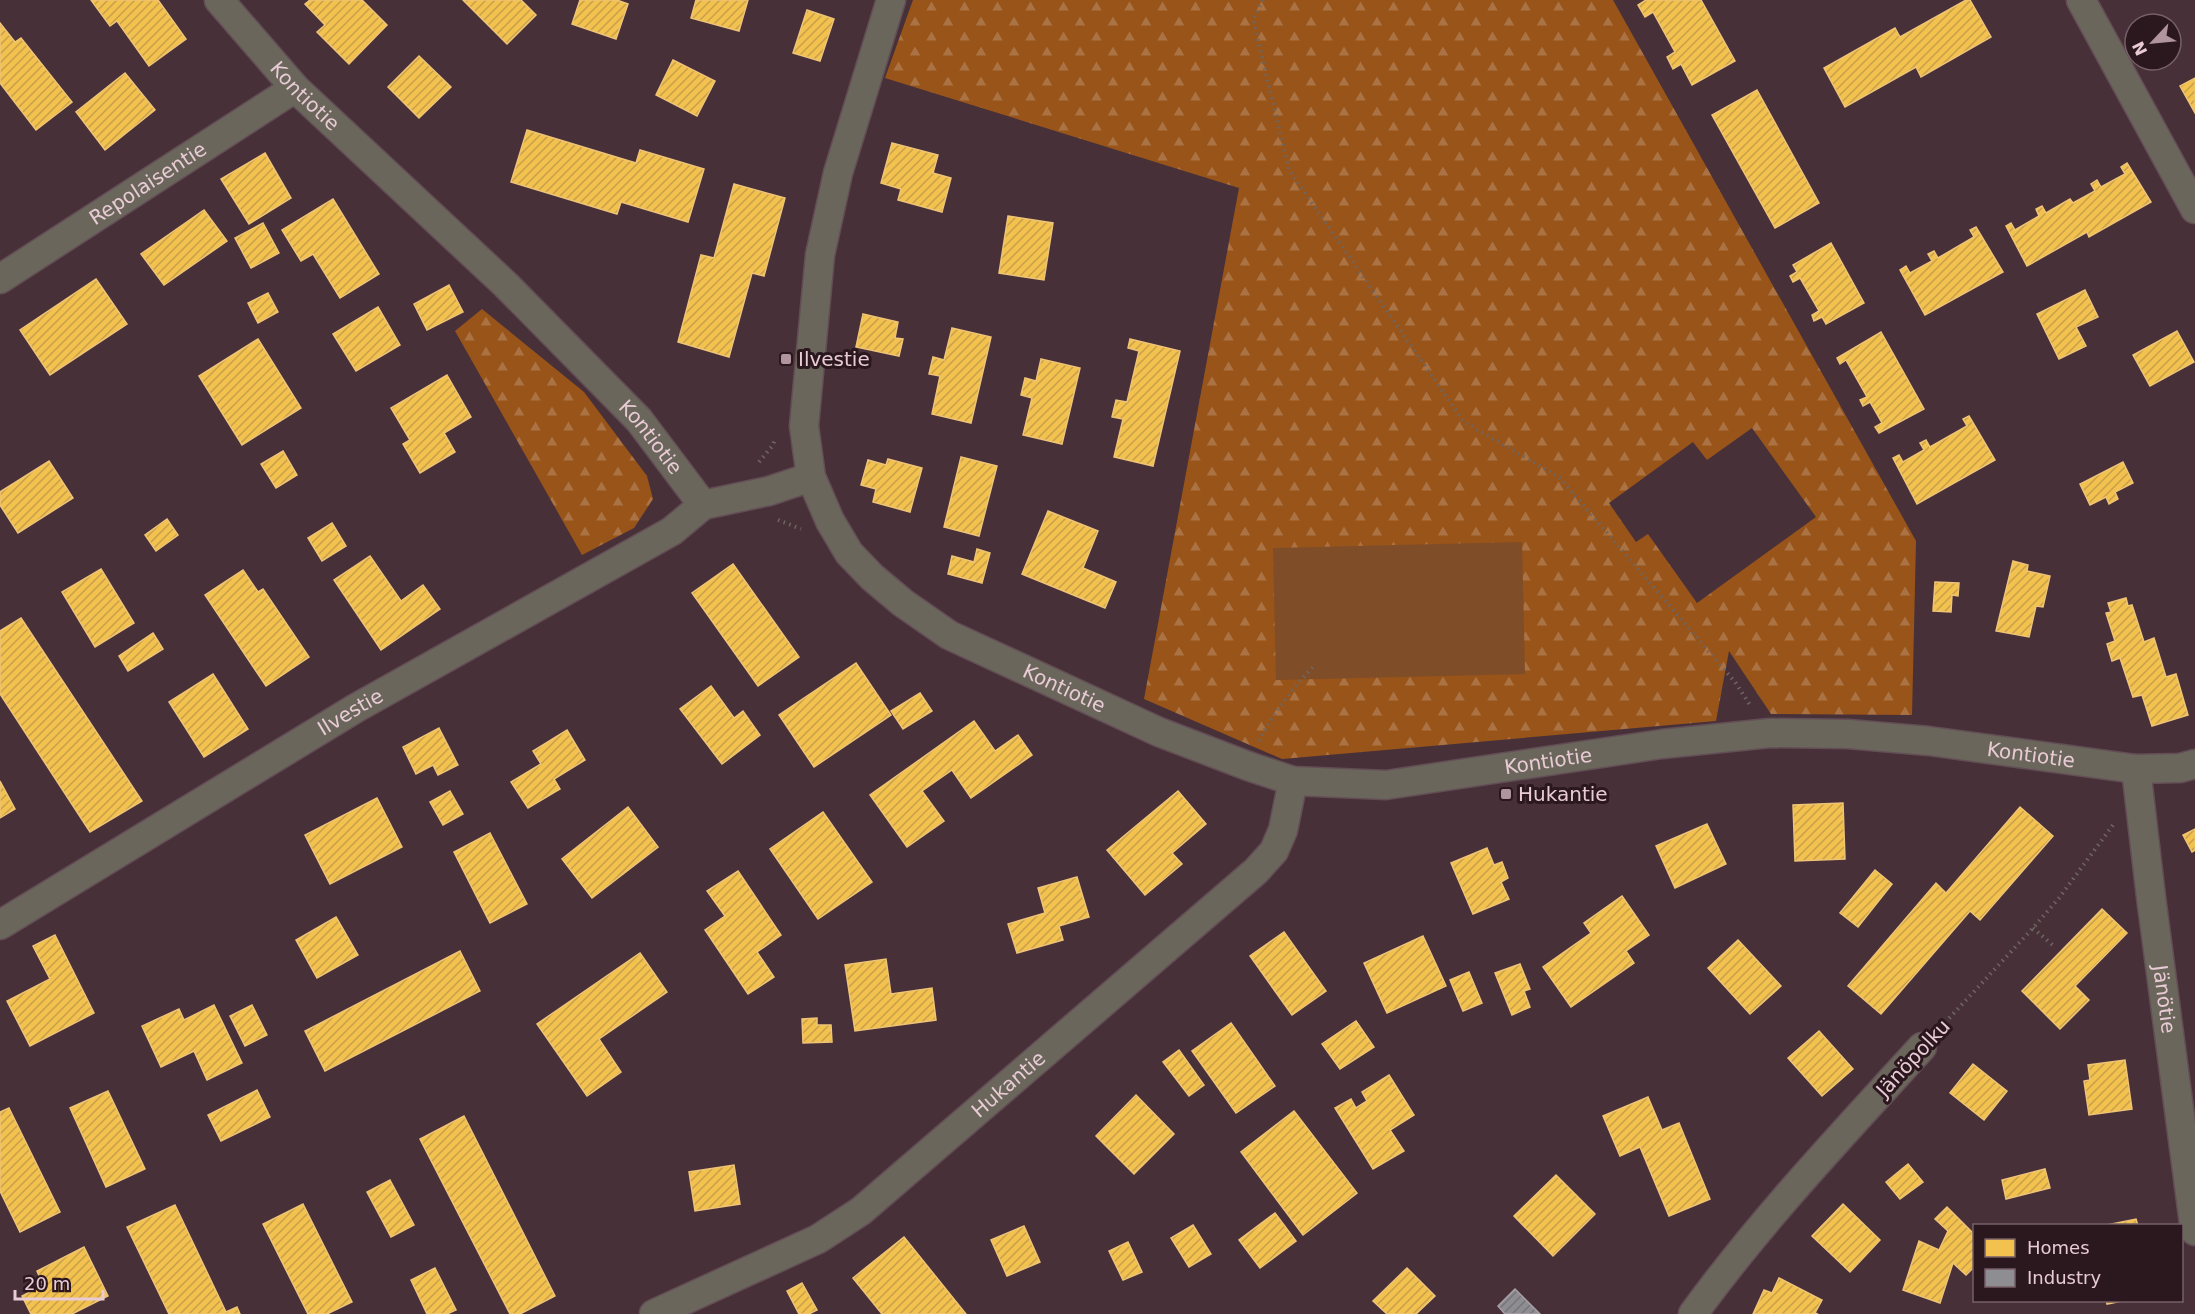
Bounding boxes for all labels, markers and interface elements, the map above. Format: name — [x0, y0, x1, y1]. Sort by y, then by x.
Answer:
north arrow — [2123, 12, 2183, 72]
text: N — [2128, 38, 2151, 59]
street label: Kontiotie — [265, 56, 345, 136]
street label: Repolaisentie — [85, 137, 211, 230]
place label: Ilvestie — [798, 347, 870, 371]
marker: Ilvestie — [779, 352, 793, 366]
street label: Kontiotie — [614, 395, 688, 479]
street label: Kontiotie — [1019, 659, 1109, 718]
street label: Ilvestie — [313, 683, 387, 741]
street label: Kontiotie — [1986, 737, 2076, 773]
street label: Kontiotie — [1503, 743, 1594, 779]
place label: Hukantie — [1518, 782, 1608, 806]
marker: Hukantie — [1499, 787, 1513, 801]
street label: Jänötie — [2148, 962, 2181, 1035]
street label: Jänöpolku — [1870, 1014, 1955, 1103]
street label: Hukantie — [967, 1046, 1050, 1123]
legend — [1973, 1224, 2183, 1302]
text: Homes — [2027, 1237, 2090, 1258]
scale bar — [15, 1263, 104, 1301]
text: Industry — [2027, 1267, 2101, 1288]
text: 20 m — [24, 1273, 70, 1294]

